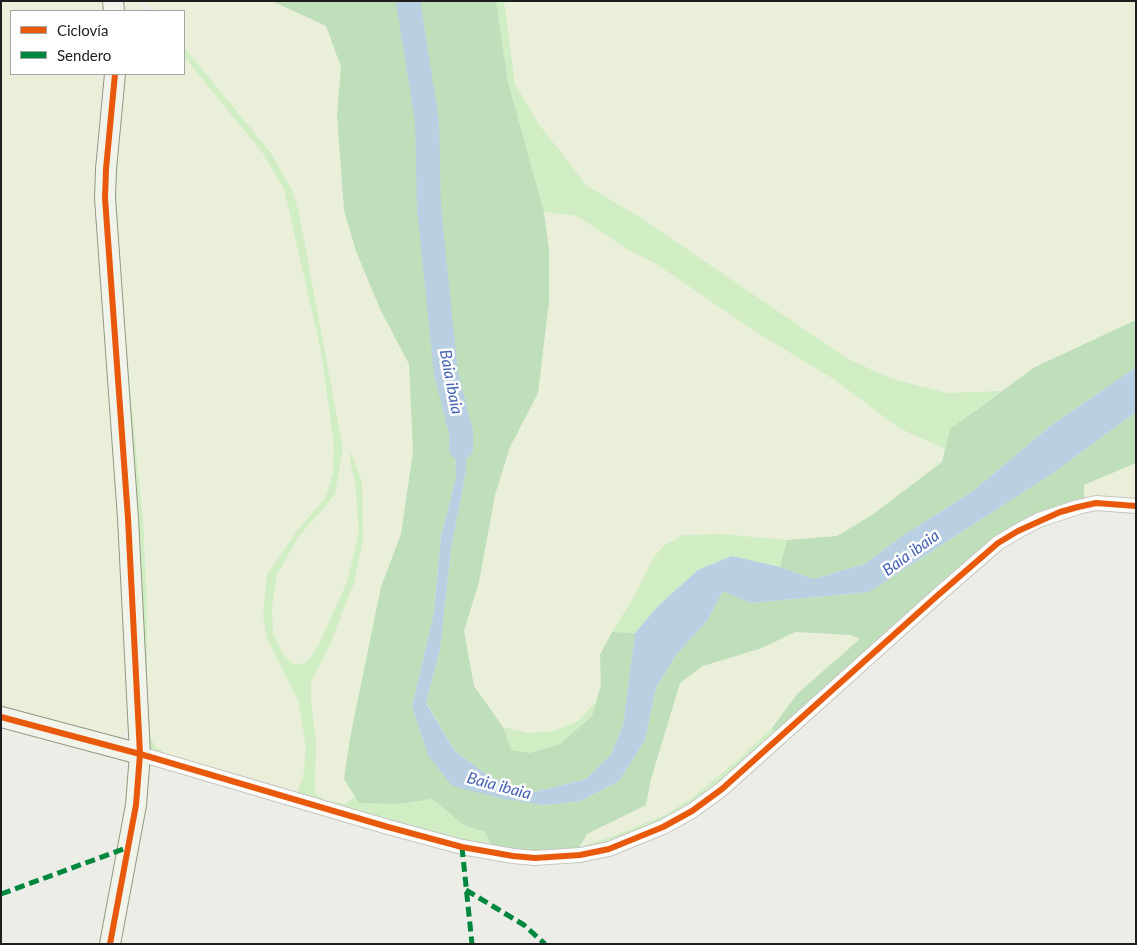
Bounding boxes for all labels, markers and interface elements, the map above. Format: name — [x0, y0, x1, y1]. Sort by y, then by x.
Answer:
legend — [10, 10, 185, 75]
text: Ciclovía — [57, 21, 108, 39]
text: Sendero — [57, 46, 111, 64]
water label: Baia ibaia — [435, 348, 467, 416]
water label: Baia ibaia — [879, 526, 943, 580]
water label: Baia ibaia — [465, 768, 533, 804]

